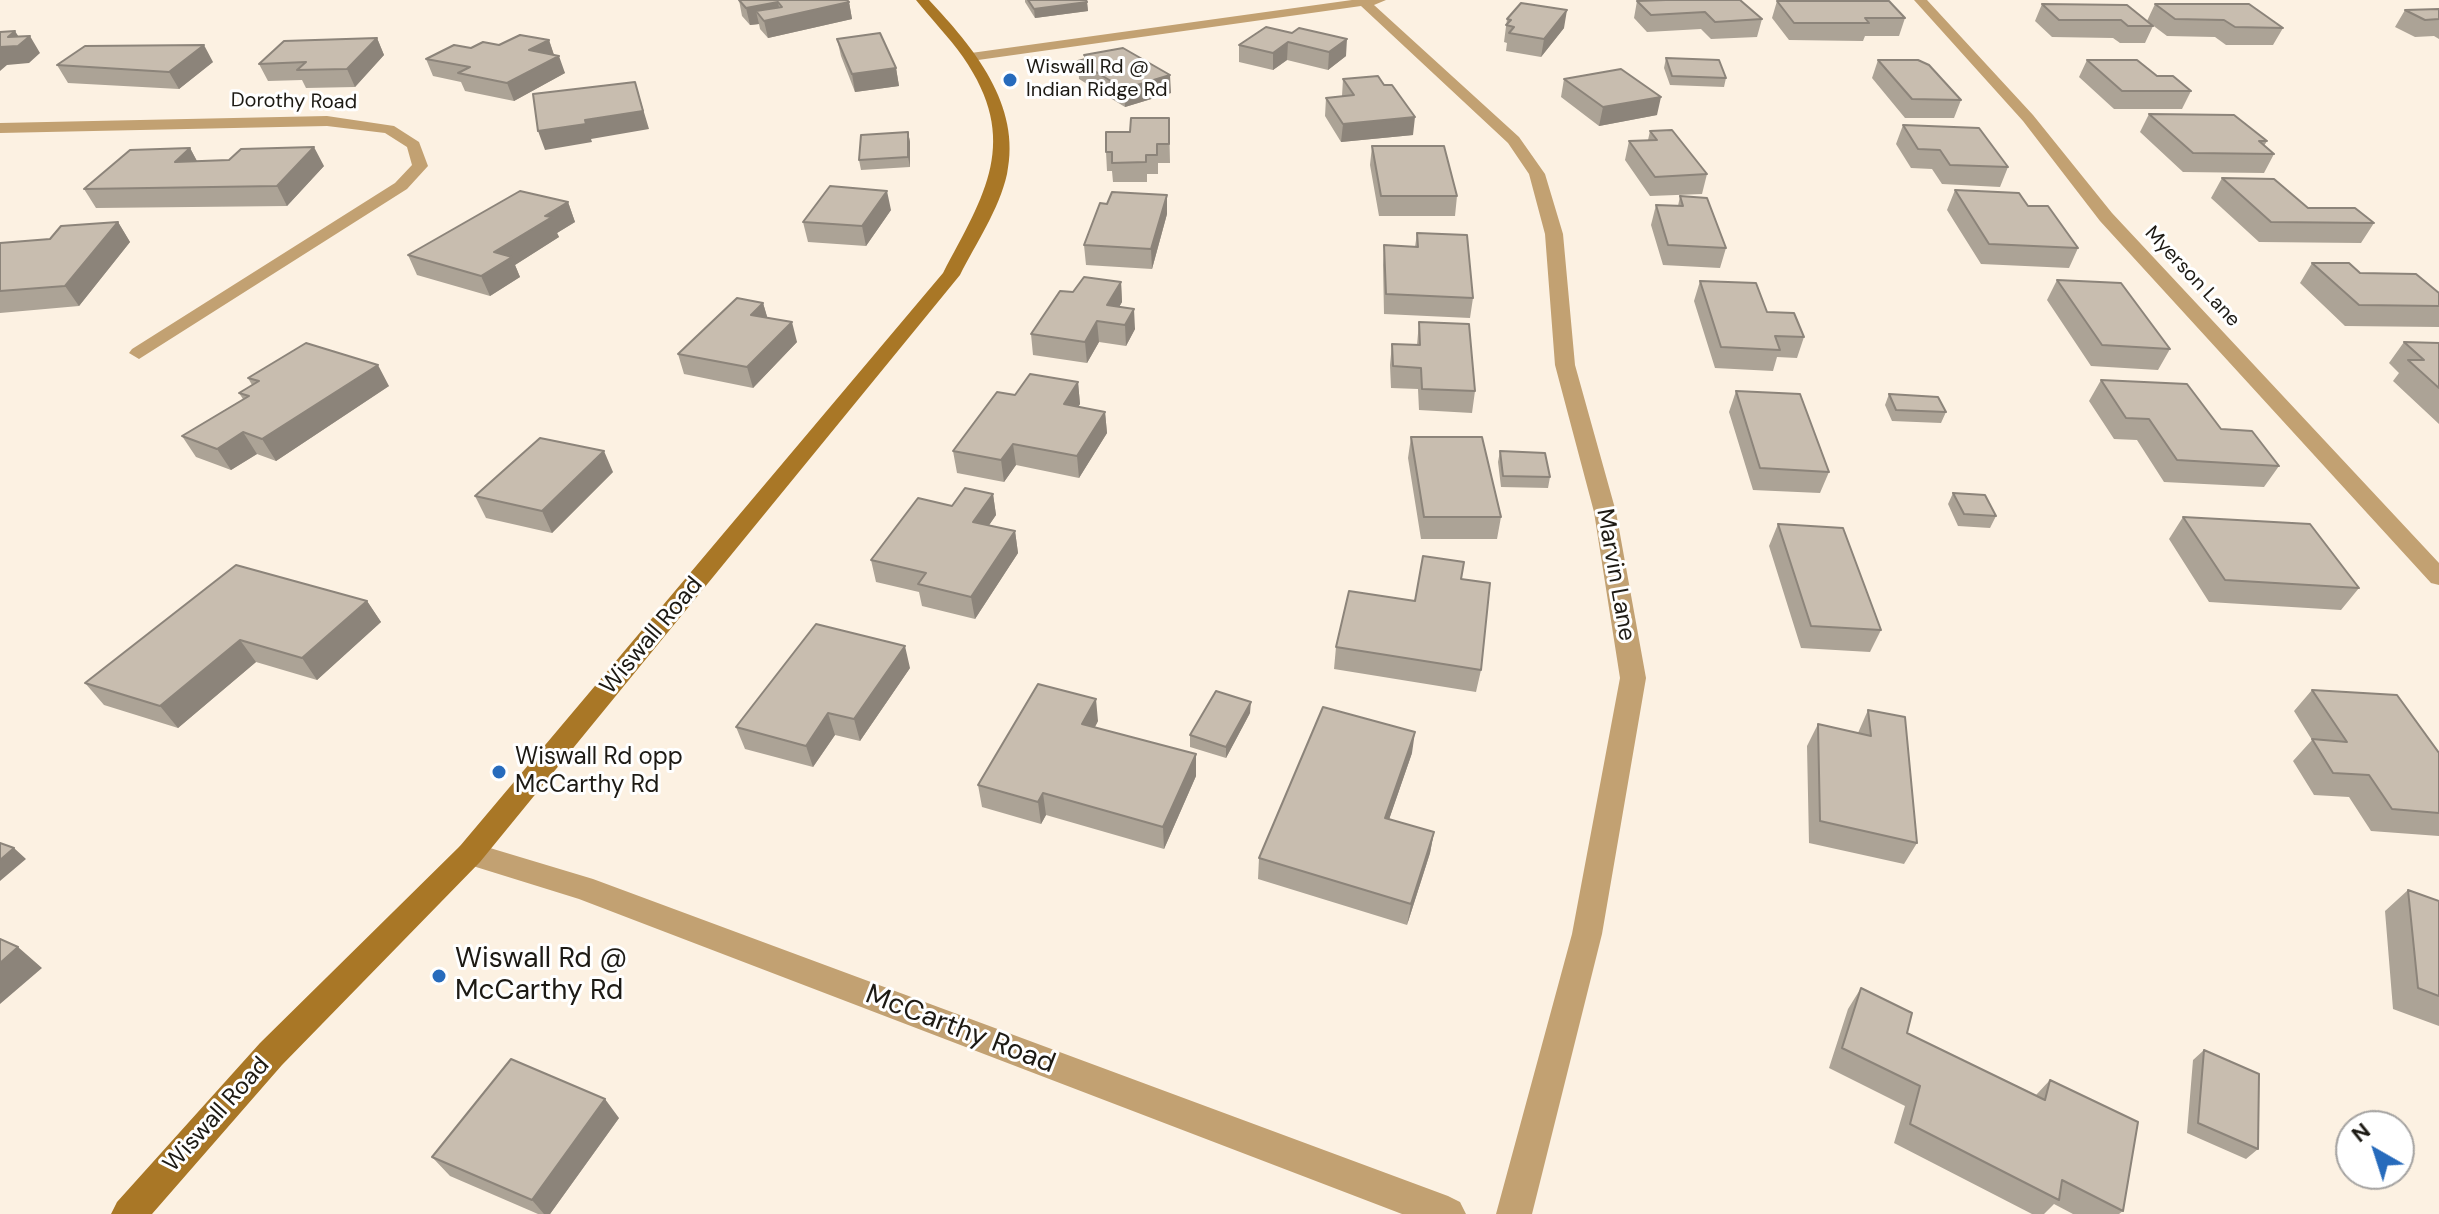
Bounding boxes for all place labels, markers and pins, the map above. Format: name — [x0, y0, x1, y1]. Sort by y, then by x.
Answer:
place label: Wiswall Rd @ Indian Ridge Rd — [1026, 56, 1168, 103]
marker: Wiswall Rd @ Indian Ridge Rd — [1001, 71, 1019, 89]
place label: Wiswall Rd opp McCarthy Rd — [515, 744, 683, 800]
marker: Wiswall Rd opp McCarthy Rd — [490, 763, 508, 781]
place label: Wiswall Rd @ McCarthy Rd — [455, 943, 627, 1009]
marker: Wiswall Rd @ McCarthy Rd — [430, 967, 448, 985]

